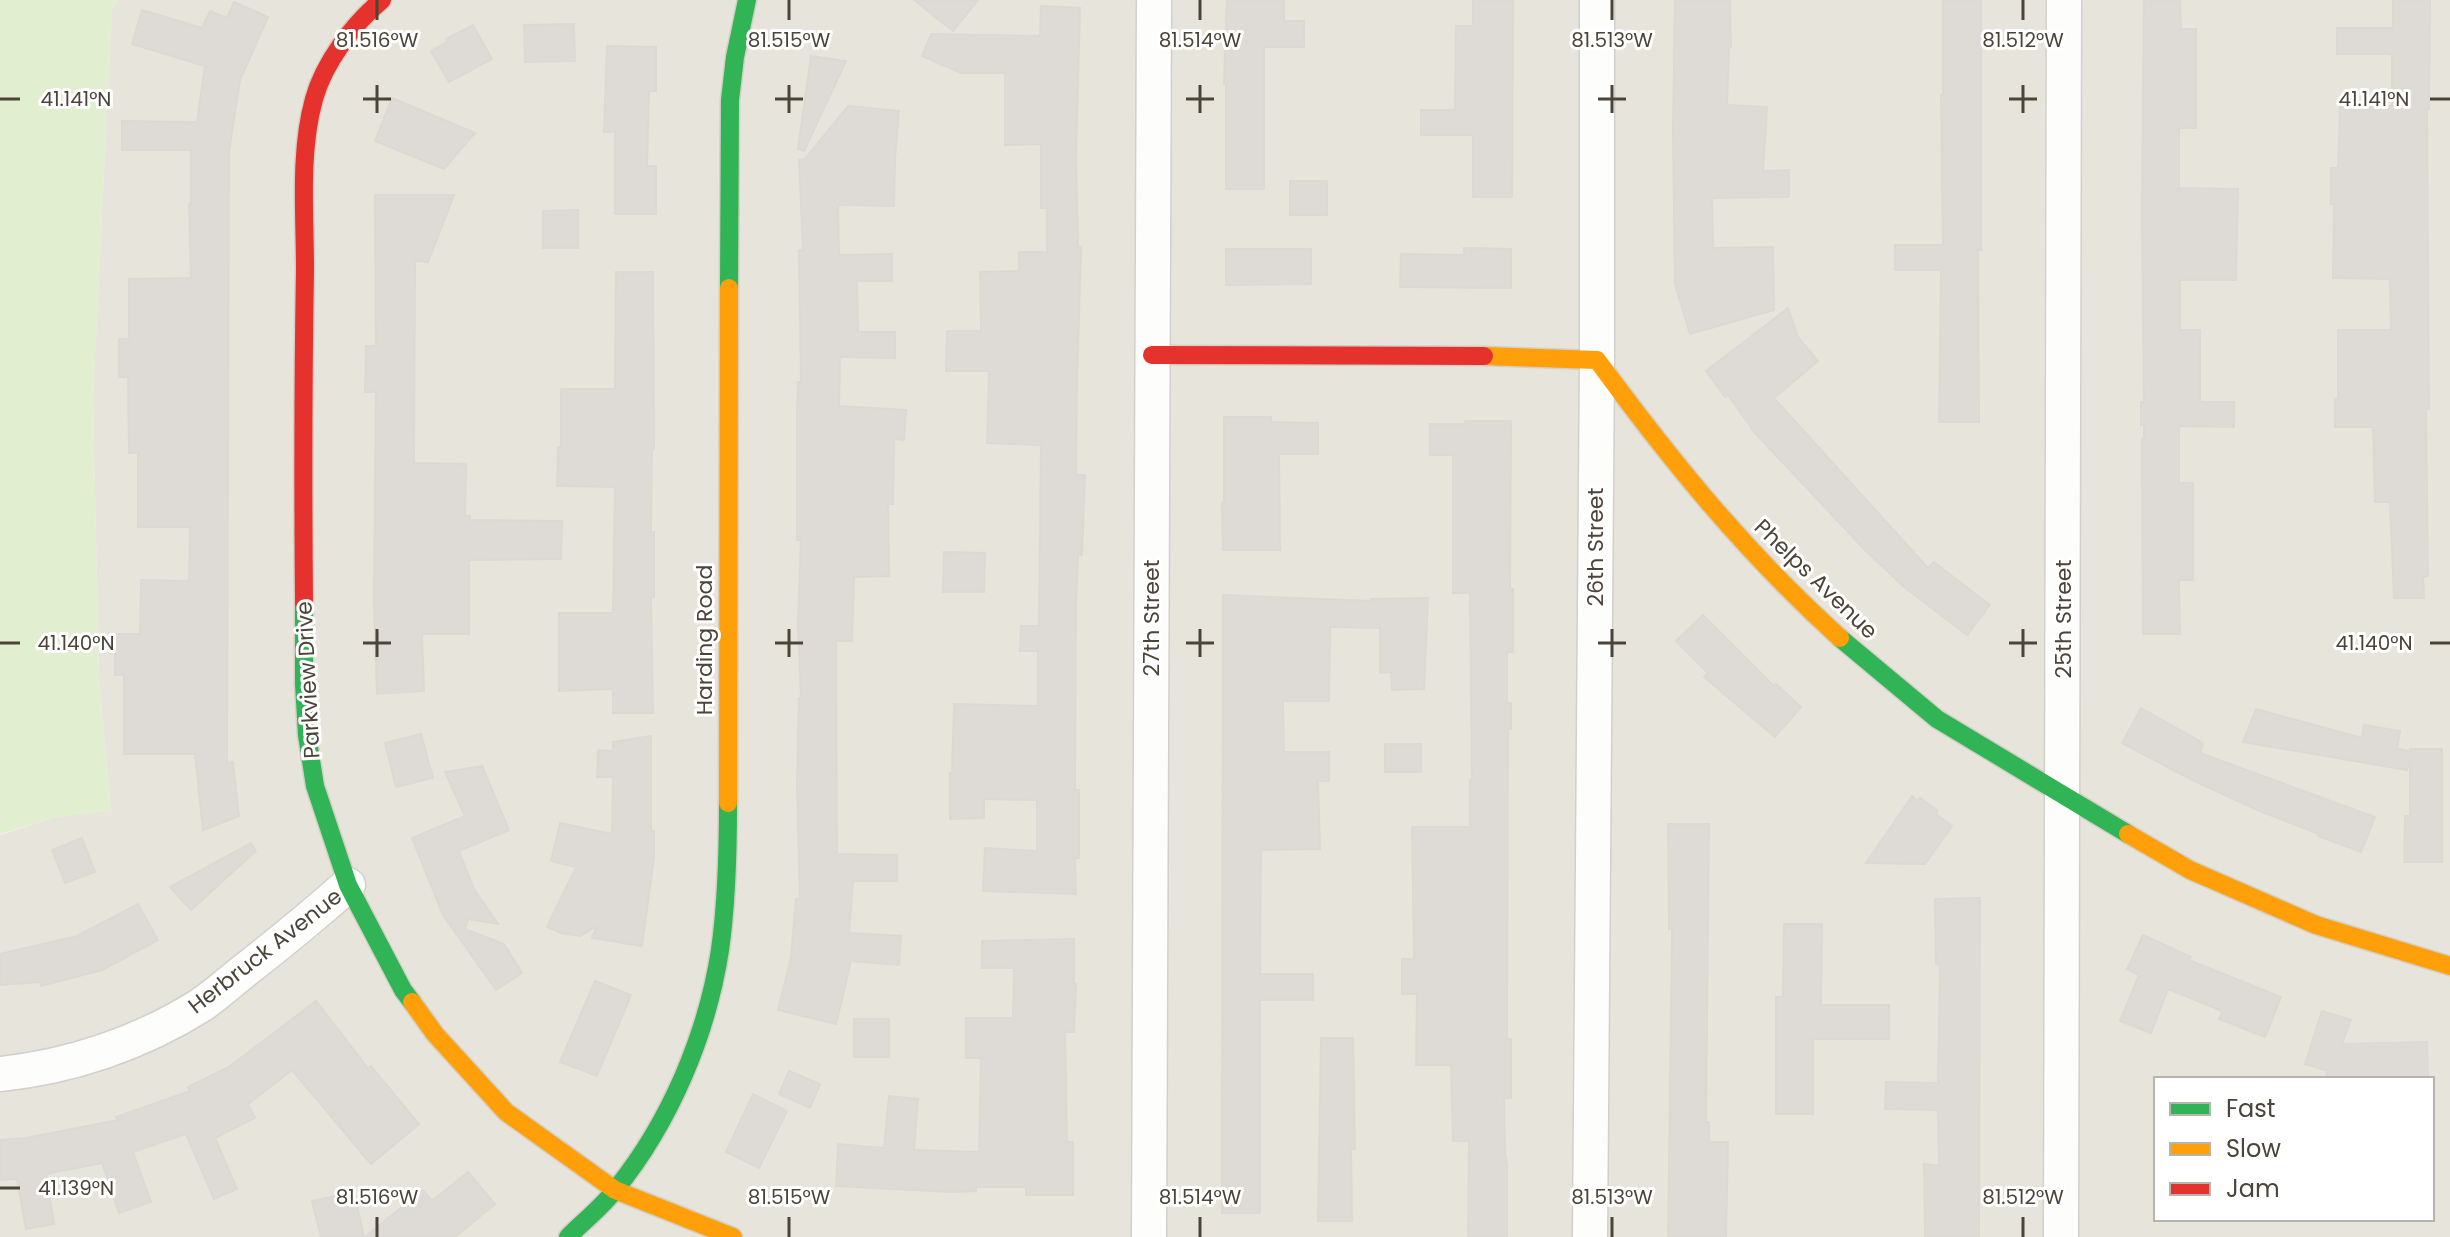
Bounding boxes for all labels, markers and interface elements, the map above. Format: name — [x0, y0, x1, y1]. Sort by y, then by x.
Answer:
text: 81.516°W — [336, 26, 419, 54]
text: 81.515°W — [748, 26, 831, 54]
text: 81.514°W — [1159, 26, 1242, 54]
text: 81.513°W — [1571, 26, 1653, 54]
text: 81.512°W — [1982, 26, 2064, 54]
text: 41.141°N — [41, 85, 111, 113]
text: 41.141°N — [2339, 85, 2409, 113]
street label: 26th Street — [1580, 488, 1611, 607]
street label: Phelps Avenue — [1747, 512, 1885, 646]
street label: 27th Street — [1136, 559, 1167, 677]
street label: 25th Street — [2048, 560, 2079, 678]
street label: Harding Road — [689, 565, 720, 715]
street label: Parkview Drive — [288, 600, 328, 760]
text: 41.140°N — [38, 629, 114, 657]
text: 41.140°N — [2336, 629, 2412, 657]
street label: Herbruck Avenue — [182, 881, 348, 1021]
legend — [2154, 1077, 2434, 1221]
text: Fast — [2226, 1092, 2276, 1125]
text: Slow — [2226, 1132, 2281, 1165]
text: Jam — [2226, 1172, 2280, 1205]
text: 41.139°N — [38, 1174, 114, 1202]
text: 81.516°W — [336, 1183, 419, 1211]
text: 81.515°W — [748, 1183, 831, 1211]
text: 81.514°W — [1159, 1183, 1242, 1211]
text: 81.513°W — [1571, 1183, 1653, 1211]
text: 81.512°W — [1982, 1183, 2064, 1211]

